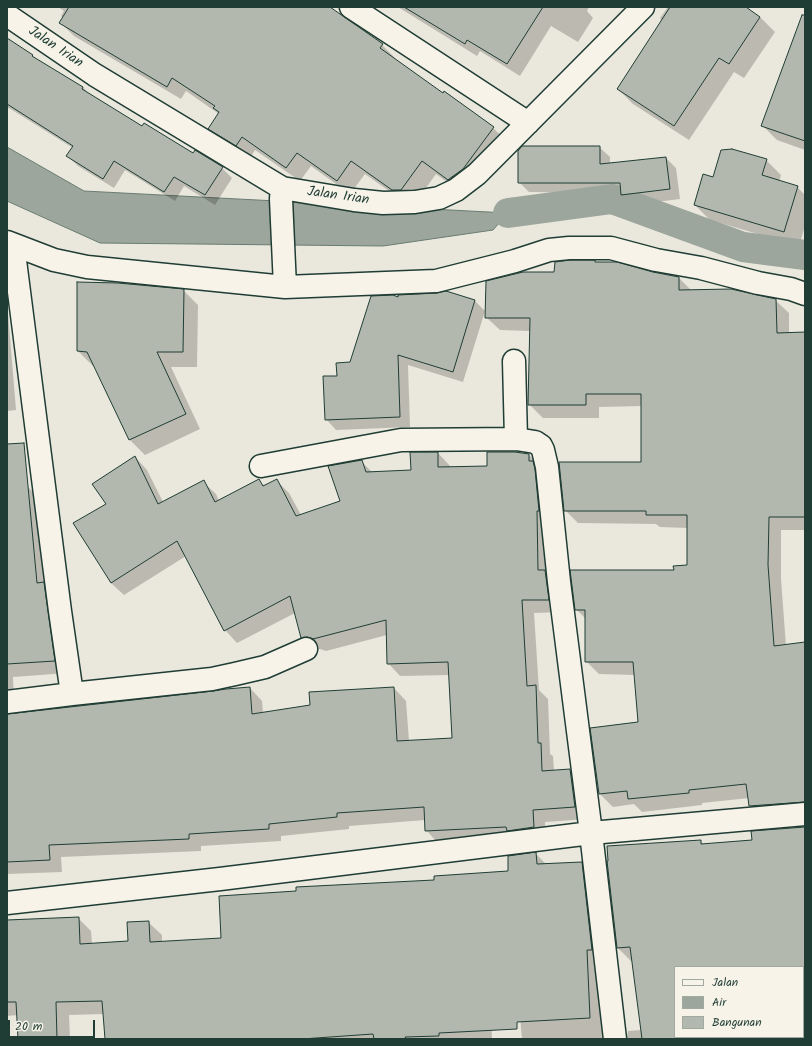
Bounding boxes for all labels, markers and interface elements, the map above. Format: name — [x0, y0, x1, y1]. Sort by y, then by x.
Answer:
street label: Jalan Irian — [24, 24, 86, 72]
street label: Jalan Irian — [306, 184, 370, 210]
legend — [674, 966, 804, 1038]
text: Jalan — [712, 973, 738, 992]
text: Air — [712, 993, 726, 1012]
scale bar — [10, 1012, 97, 1038]
text: Bangunan — [712, 1013, 762, 1032]
text: 20 m — [15, 1017, 42, 1036]

